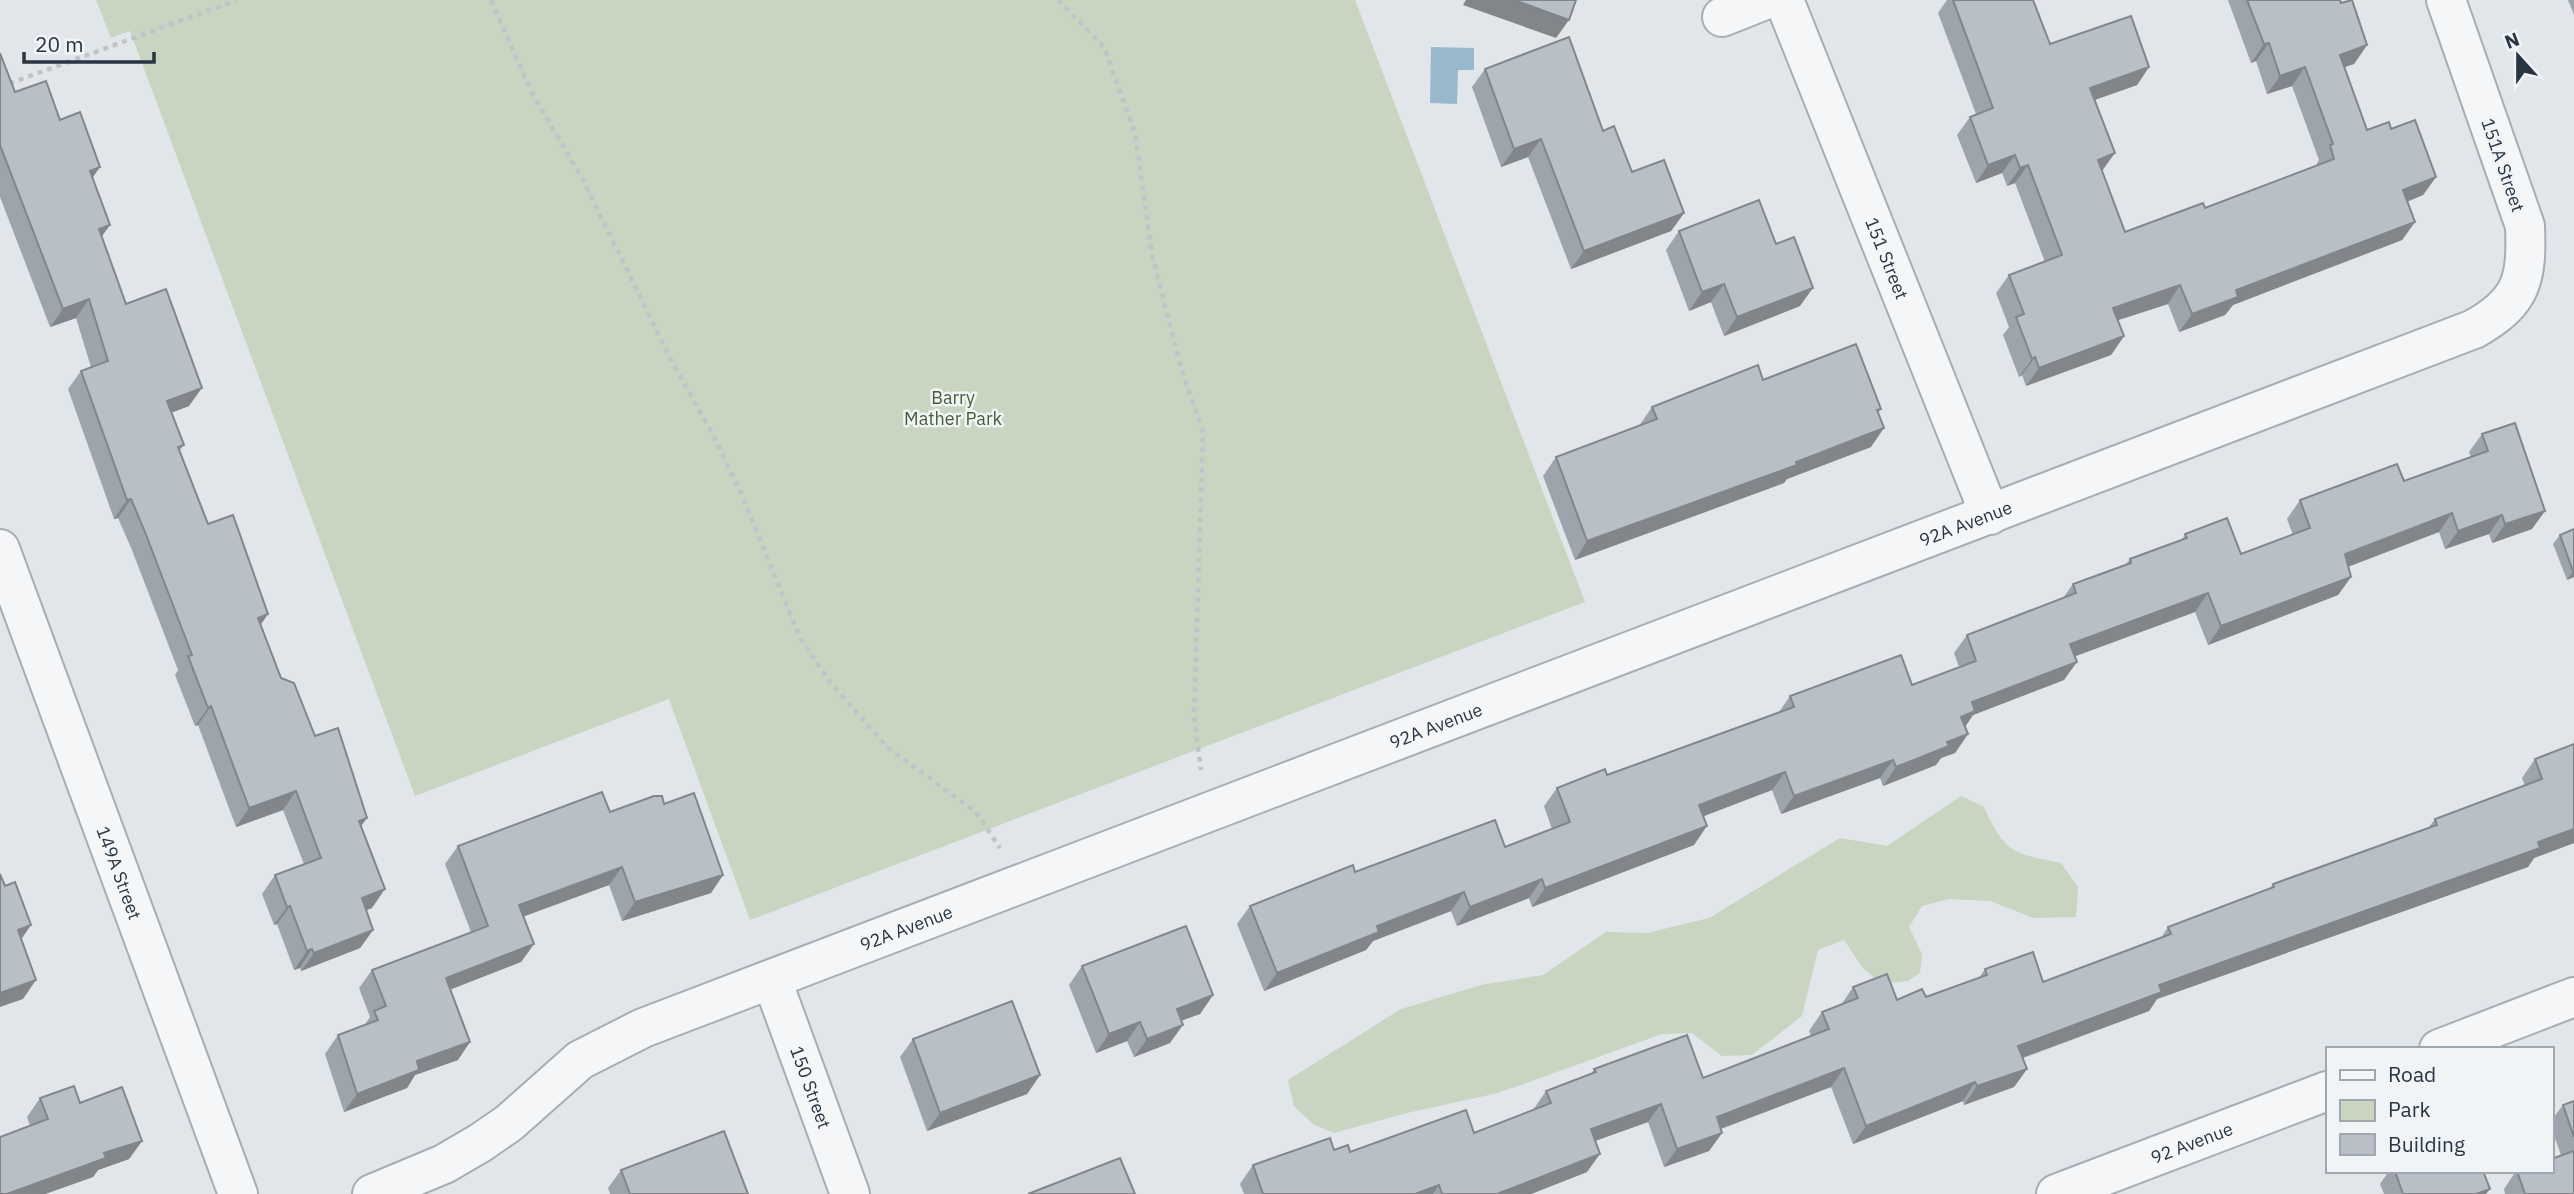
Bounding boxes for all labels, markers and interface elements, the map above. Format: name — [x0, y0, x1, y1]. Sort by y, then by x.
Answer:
scale bar — [24, 21, 154, 65]
north arrow — [2483, 21, 2553, 91]
text: N — [2501, 26, 2523, 54]
text: 20 m — [35, 30, 84, 58]
street label: 151A Street — [2476, 115, 2530, 215]
street label: 151 Street — [1861, 214, 1914, 302]
park label: Barry Mather Park — [904, 386, 1002, 430]
street label: 92A Avenue — [1916, 495, 2015, 551]
street label: 92A Avenue — [1386, 697, 1485, 754]
street label: 149A Street — [92, 823, 147, 922]
street label: 92A Avenue — [856, 899, 956, 956]
street label: 150 Street — [785, 1043, 837, 1132]
legend — [2326, 1047, 2553, 1173]
text: Road — [2388, 1060, 2436, 1088]
text: Park — [2388, 1095, 2431, 1123]
street label: 92 Avenue — [2147, 1116, 2236, 1169]
text: Building — [2388, 1130, 2465, 1158]

